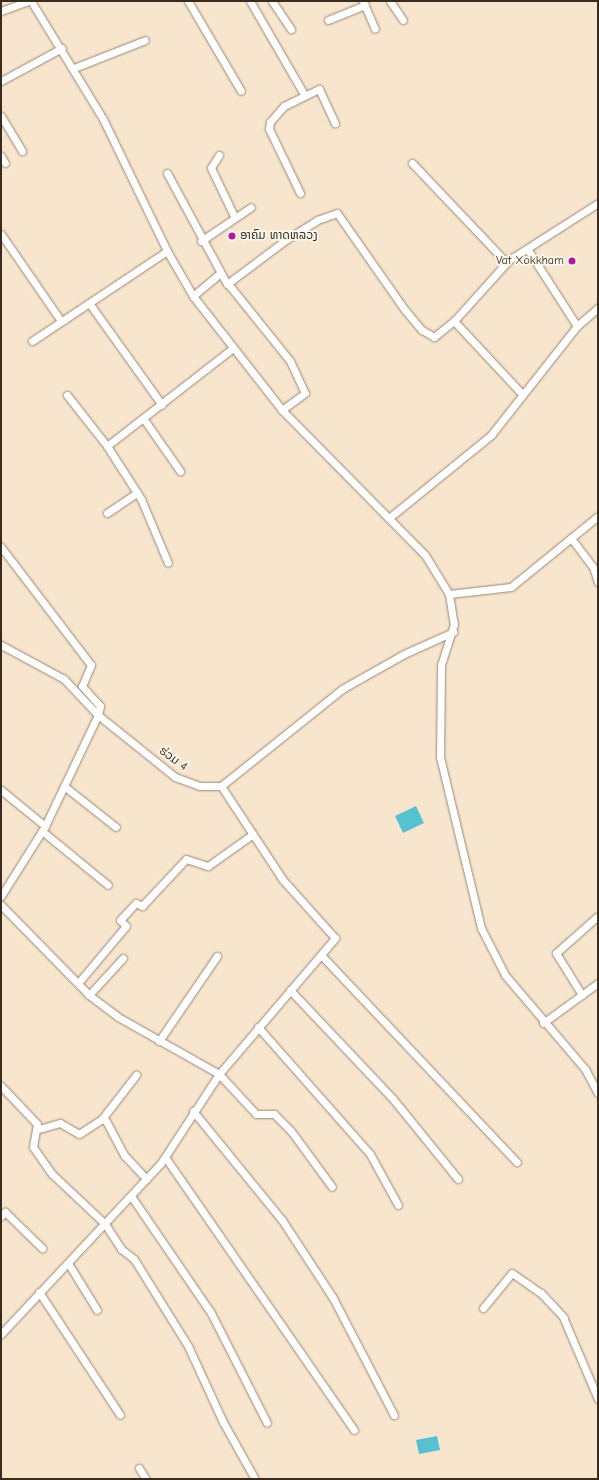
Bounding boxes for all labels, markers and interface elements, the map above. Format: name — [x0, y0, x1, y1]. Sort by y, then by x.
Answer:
place label: ອາຄົມ ທາດຫລວງ — [240, 229, 318, 243]
marker: ອາຄົມ ທາດຫລວງ — [227, 231, 237, 241]
place label: Vat Xokkham — [496, 254, 564, 268]
marker: Vat Xokkham — [567, 256, 577, 266]
street label: ຮ່ວມ 4 — [156, 744, 190, 774]

